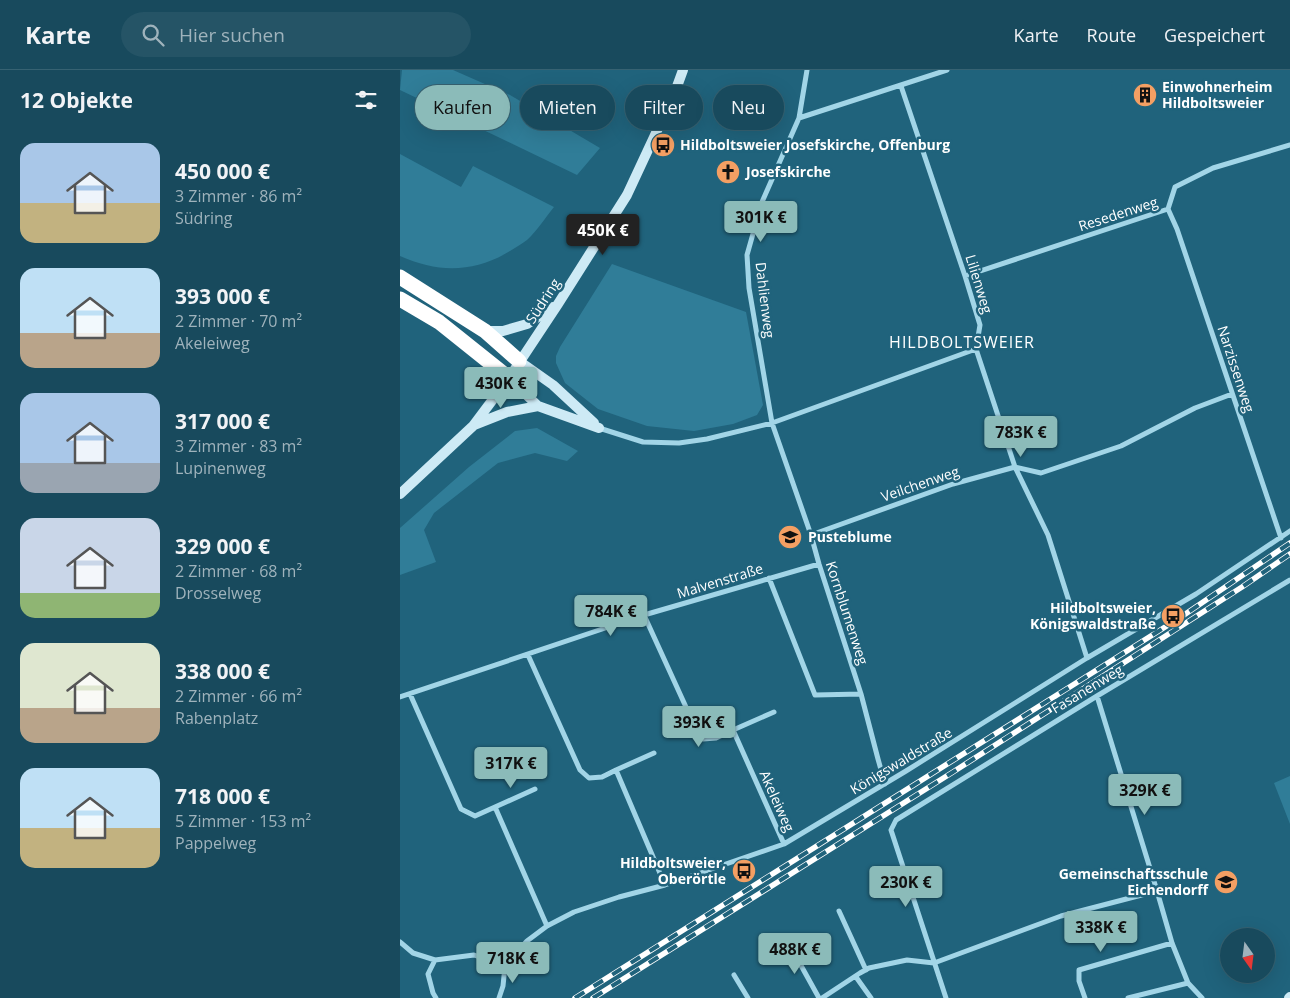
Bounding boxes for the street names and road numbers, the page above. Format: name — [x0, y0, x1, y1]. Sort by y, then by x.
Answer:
street label: Resedenweg — [1076, 192, 1160, 235]
street label: Lilienweg — [962, 252, 998, 316]
street label: Dahlienweg — [751, 261, 780, 339]
street label: Südring — [521, 274, 564, 327]
street label: Narzissenweg — [1213, 323, 1260, 415]
street label: Veilchenweg — [878, 461, 962, 506]
street label: Malvenstraße — [674, 558, 765, 603]
street label: Kornblumenweg — [822, 559, 873, 667]
street label: Fasanenweg — [1047, 659, 1127, 718]
street label: Königswaldstraße — [846, 723, 955, 799]
street label: Akeleiweg — [755, 767, 800, 835]

